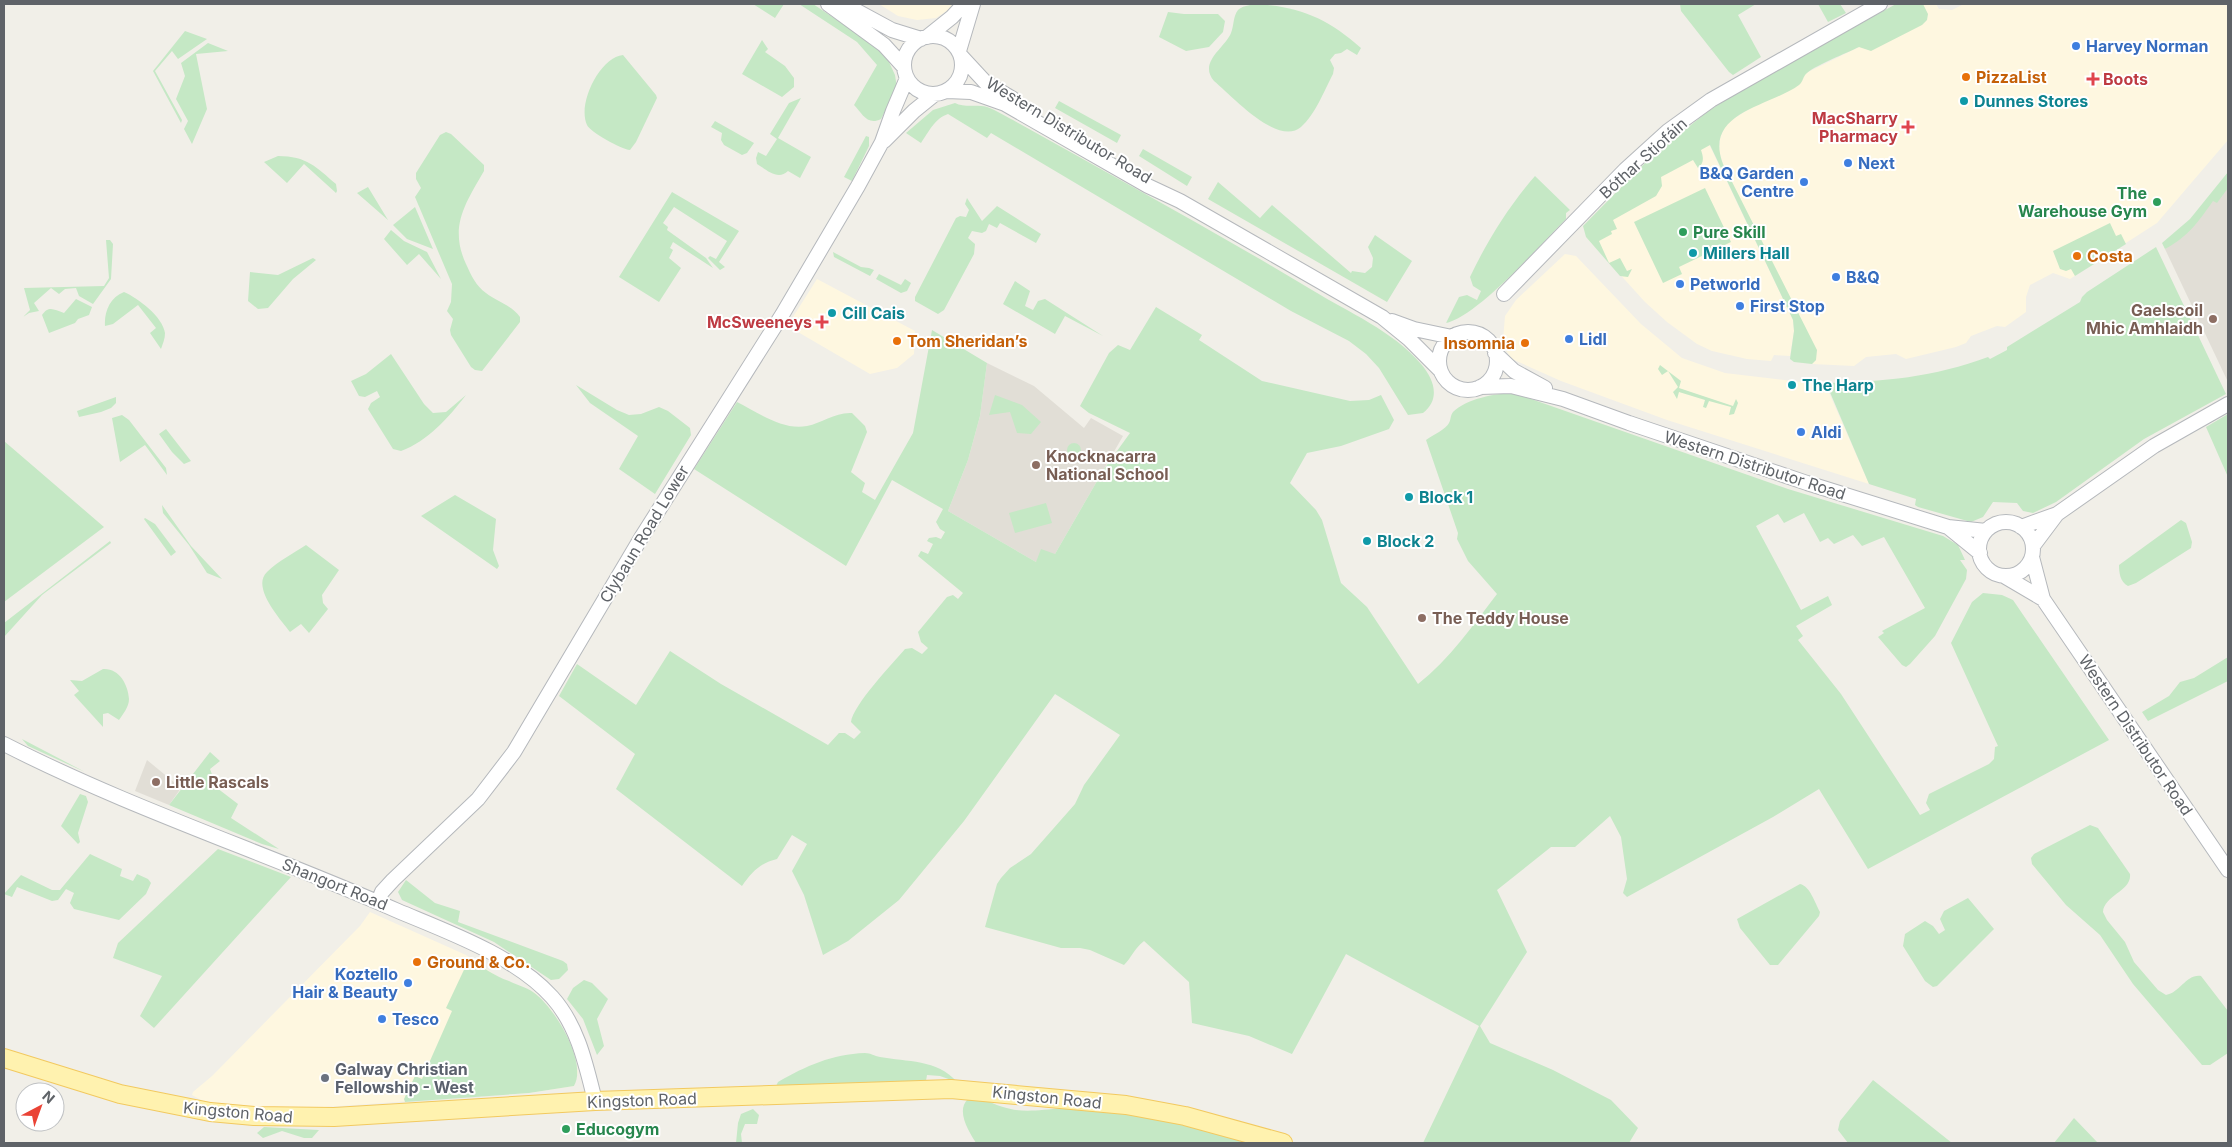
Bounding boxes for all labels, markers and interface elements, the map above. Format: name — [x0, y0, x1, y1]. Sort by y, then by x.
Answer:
place label: Harvey Norman — [2086, 36, 2208, 56]
marker: Harvey Norman — [2070, 40, 2082, 52]
place label: PizzaList — [1976, 67, 2047, 87]
place label: Boots — [2103, 69, 2148, 89]
marker: PizzaList — [1960, 71, 1972, 83]
street label: Western Distributor Road — [983, 73, 1155, 187]
marker: Boots — [2087, 73, 2099, 85]
place label: Dunnes Stores — [1974, 91, 2088, 111]
marker: Dunnes Stores — [1958, 95, 1970, 107]
place label: MacSharry Pharmacy — [1812, 108, 1898, 146]
street label: Bóthar Stiofáin — [1595, 113, 1691, 203]
marker: MacSharry Pharmacy — [1902, 121, 1914, 133]
place label: Next — [1858, 153, 1895, 173]
marker: Next — [1842, 157, 1854, 169]
place label: B&Q Garden Centre — [1699, 163, 1794, 201]
marker: B&Q Garden Centre — [1798, 176, 1810, 188]
place label: The Warehouse Gym — [2018, 183, 2147, 221]
marker: The Warehouse Gym — [2151, 196, 2163, 208]
place label: Pure Skill — [1693, 222, 1766, 242]
marker: Pure Skill — [1677, 226, 1689, 238]
place label: Millers Hall — [1703, 243, 1790, 263]
place label: Costa — [2087, 246, 2133, 266]
marker: Millers Hall — [1687, 247, 1699, 259]
marker: Costa — [2071, 250, 2083, 262]
place label: B&Q — [1846, 267, 1880, 287]
marker: B&Q — [1830, 271, 1842, 283]
place label: Petworld — [1690, 274, 1760, 294]
marker: Petworld — [1674, 278, 1686, 290]
place label: First Stop — [1750, 296, 1825, 316]
marker: First Stop — [1734, 300, 1746, 312]
place label: Gaelscoil Mhic Amhlaidh — [2086, 300, 2203, 338]
place label: Cill Cais — [842, 303, 905, 323]
marker: Cill Cais — [826, 307, 838, 319]
place label: McSweeneys — [707, 312, 812, 332]
marker: Gaelscoil Mhic Amhlaidh — [2207, 313, 2219, 325]
marker: McSweeneys — [816, 316, 828, 328]
place label: Lidl — [1579, 329, 1607, 349]
place label: Tom Sheridan’s — [907, 331, 1027, 351]
place label: Insomnia — [1444, 333, 1515, 353]
marker: Lidl — [1563, 333, 1575, 345]
marker: Tom Sheridan’s — [891, 335, 903, 347]
marker: Insomnia — [1519, 337, 1531, 349]
place label: The Harp — [1802, 375, 1874, 395]
marker: The Harp — [1786, 379, 1798, 391]
place label: Aldi — [1811, 422, 1842, 442]
street label: Western Distributor Road — [1662, 426, 1848, 504]
marker: Aldi — [1795, 426, 1807, 438]
place label: Knocknacarra National School — [1046, 446, 1169, 484]
marker: Knocknacarra National School — [1030, 459, 1042, 471]
street label: Clybaun Road Lower — [595, 462, 693, 606]
place label: Block 1 — [1419, 487, 1473, 507]
marker: Block 1 — [1403, 491, 1415, 503]
place label: Block 2 — [1377, 531, 1434, 551]
marker: Block 2 — [1361, 535, 1373, 547]
place label: The Teddy House — [1432, 608, 1569, 628]
marker: The Teddy House — [1416, 612, 1428, 624]
street label: Western Distributor Road — [2075, 651, 2197, 819]
place label: Little Rascals — [166, 772, 269, 792]
marker: Little Rascals — [150, 776, 162, 788]
street label: Shangort Road — [279, 854, 391, 914]
place label: Ground & Co. — [427, 952, 530, 972]
marker: Ground & Co. — [411, 956, 423, 968]
place label: Koztello Hair & Beauty — [292, 964, 398, 1002]
marker: Koztello Hair & Beauty — [402, 977, 414, 989]
place label: Tesco — [392, 1009, 439, 1029]
marker: Tesco — [376, 1013, 388, 1025]
place label: Galway Christian Fellowship - West — [335, 1059, 474, 1097]
marker: Galway Christian Fellowship - West — [319, 1072, 331, 1084]
street label: Kingston Road — [991, 1081, 1103, 1113]
north arrow — [15, 1082, 65, 1132]
text: N — [39, 1087, 58, 1107]
street label: Kingston Road — [587, 1088, 697, 1112]
street label: Kingston Road — [182, 1097, 294, 1127]
place label: Educogym — [576, 1119, 659, 1139]
marker: Educogym — [560, 1123, 572, 1135]

